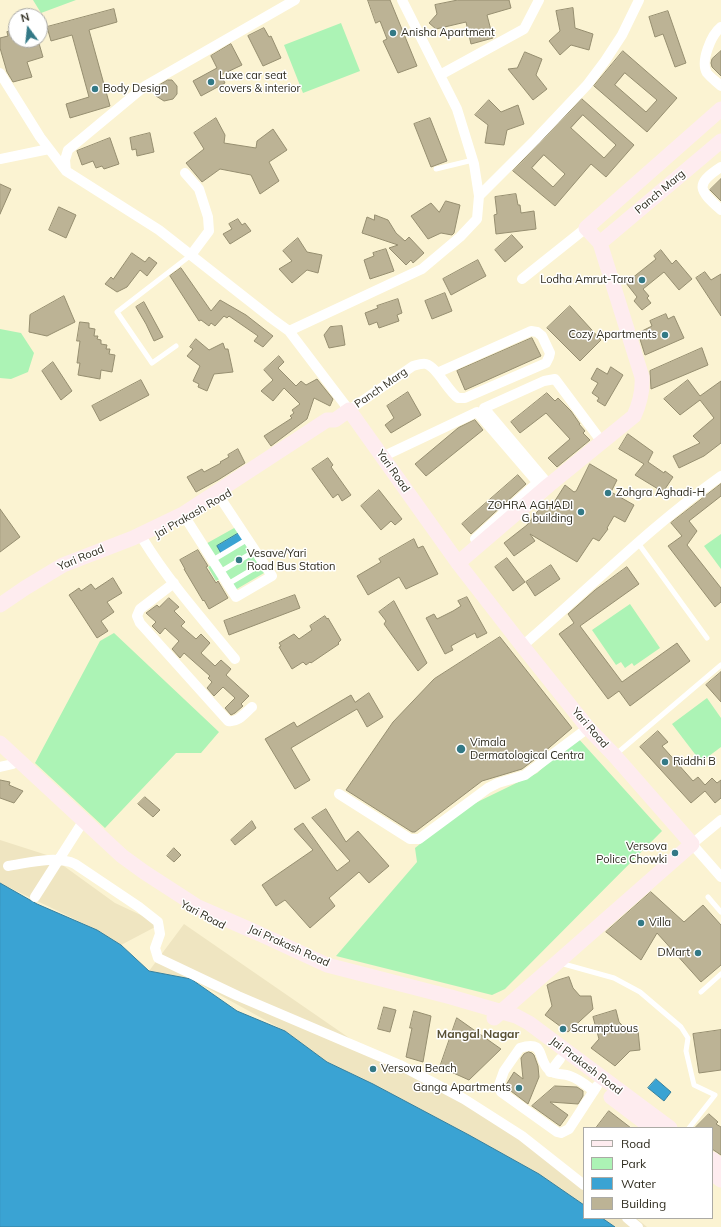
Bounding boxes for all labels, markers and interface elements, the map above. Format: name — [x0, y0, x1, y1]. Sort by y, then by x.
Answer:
north arrow — [8, 8, 48, 48]
text: N — [19, 10, 31, 25]
place label: Anisha Apartment — [401, 26, 495, 40]
marker: Anisha Apartment — [388, 28, 398, 38]
place label: Luxe car seat covers & interior — [219, 69, 301, 95]
marker: Luxe car seat covers & interior — [206, 77, 216, 87]
place label: Body Design — [103, 82, 167, 96]
marker: Body Design — [90, 84, 100, 94]
street label: Panch Marg — [632, 167, 688, 217]
place label: Lodha Amrut-Tara — [540, 273, 634, 287]
marker: Lodha Amrut-Tara — [637, 275, 647, 285]
place label: Cozy Apartments — [568, 328, 657, 342]
marker: Cozy Apartments — [660, 330, 670, 340]
street label: Panch Marg — [352, 365, 410, 411]
street label: Yari Road — [374, 447, 412, 495]
street label: Jai Prakash Road — [152, 486, 234, 542]
place label: Zohgra Aghadi-H — [616, 486, 705, 500]
marker: Zohgra Aghadi-H — [603, 488, 613, 498]
place label: ZOHRA AGHADI G building — [488, 499, 573, 525]
marker: ZOHRA AGHADI G building — [576, 507, 586, 517]
street label: Yari Road — [56, 542, 106, 574]
place label: Vesave/Yari Road Bus Station — [247, 547, 335, 573]
marker: Vesave/Yari Road Bus Station — [234, 555, 244, 565]
street label: Yari Road — [569, 705, 611, 751]
place label: Vimala Dermatological Centra — [470, 736, 584, 762]
marker: Vimala Dermatological Centra — [455, 743, 467, 755]
place label: Riddhi B — [673, 755, 716, 769]
marker: Riddhi B — [660, 757, 670, 767]
place label: Versova Police Chowki — [596, 840, 667, 866]
marker: Versova Police Chowki — [670, 848, 680, 858]
street label: Yari Road — [178, 898, 228, 932]
place label: Villa — [649, 916, 671, 930]
marker: Villa — [636, 918, 646, 928]
street label: Jai Prakash Road — [246, 922, 332, 970]
place label: DMart — [658, 946, 690, 960]
marker: DMart — [693, 948, 703, 958]
place label: Scrumptuous — [571, 1022, 638, 1036]
marker: Scrumptuous — [558, 1024, 568, 1034]
district label: Mangal Nagar — [437, 1027, 519, 1041]
street label: Jai Prakash Road — [547, 1034, 625, 1098]
place label: Versova Beach — [381, 1062, 457, 1076]
marker: Versova Beach — [368, 1064, 378, 1074]
place label: Ganga Apartments — [413, 1081, 511, 1095]
marker: Ganga Apartments — [514, 1083, 524, 1093]
legend — [583, 1127, 713, 1219]
text: Road — [621, 1136, 650, 1151]
text: Park — [621, 1156, 646, 1171]
text: Water — [621, 1176, 656, 1191]
text: Building — [621, 1196, 666, 1211]

